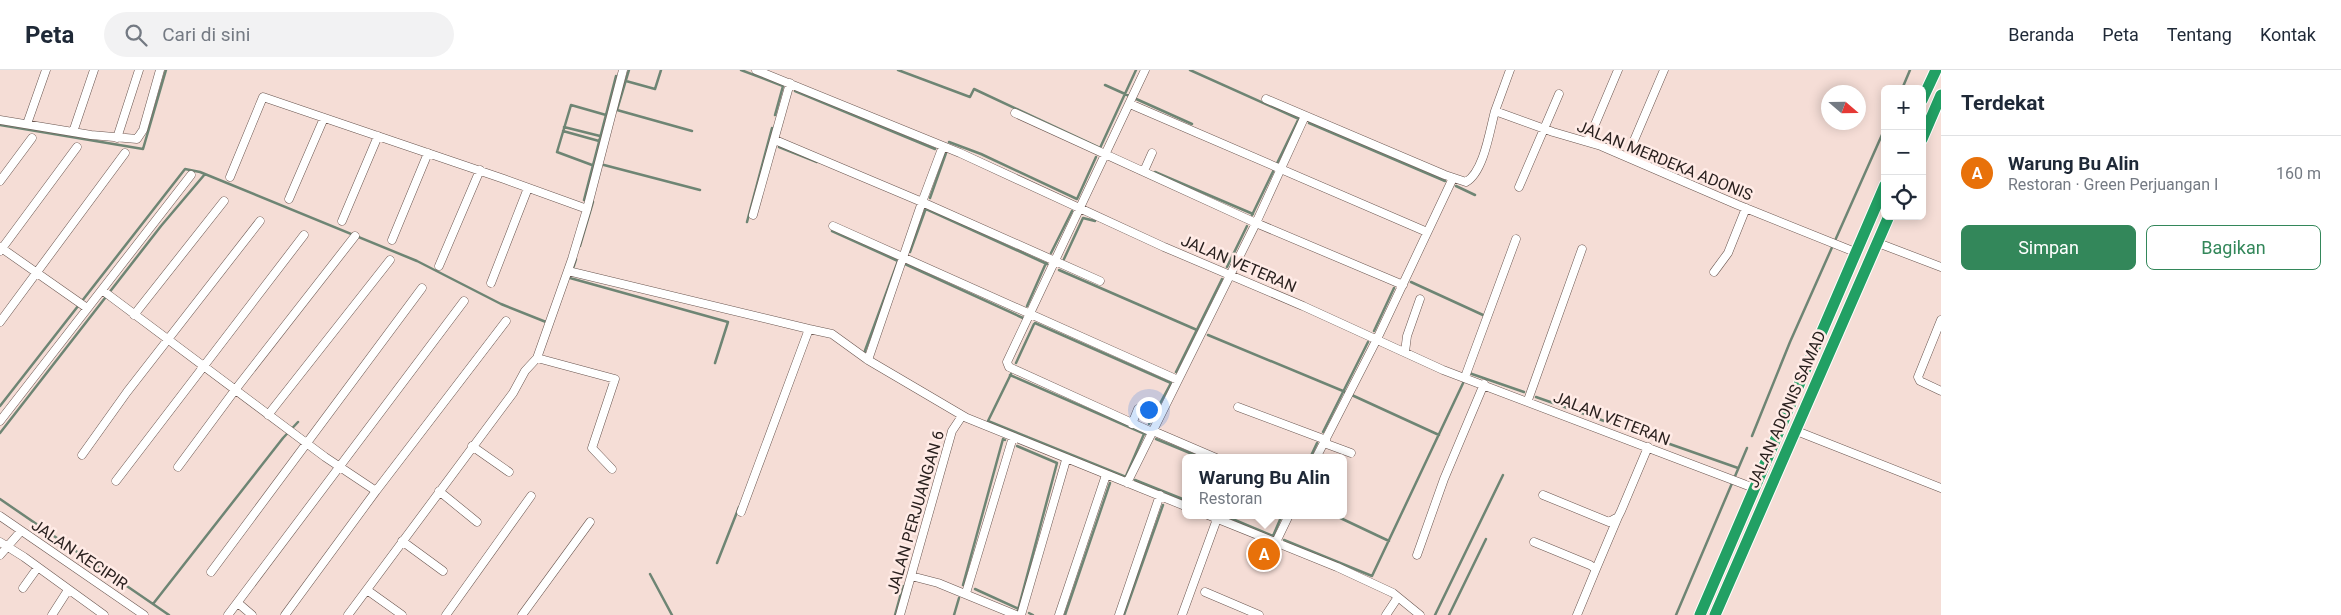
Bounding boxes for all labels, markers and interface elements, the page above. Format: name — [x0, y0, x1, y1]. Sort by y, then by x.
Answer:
search box — [104, 12, 454, 57]
text: Peta — [25, 21, 74, 49]
icon: search — [122, 21, 150, 49]
text: Cari di sini — [162, 23, 250, 46]
text: Beranda — [2008, 24, 2074, 45]
text: Peta — [2102, 24, 2139, 45]
text: Tentang — [2167, 24, 2232, 45]
text: Kontak — [2260, 24, 2316, 45]
north arrow — [1821, 85, 1866, 130]
map controls — [1881, 85, 1926, 220]
button: + — [1881, 85, 1926, 130]
text: Terdekat — [1961, 91, 2045, 115]
street label: JALAN MERDEKA ADONIS — [1574, 116, 1755, 204]
button: − — [1881, 130, 1926, 175]
text: Warung Bu Alin — [2008, 152, 2139, 175]
text: A — [1972, 164, 1982, 183]
text: 160 m — [2276, 164, 2321, 183]
button: locate — [1881, 175, 1926, 220]
text: Restoran · Green Perjuangan I — [2008, 175, 2218, 194]
button: Simpan — [1961, 225, 2136, 270]
button: Bagikan — [2146, 225, 2321, 270]
street label: JALAN VETERAN — [1178, 231, 1299, 296]
street label: JALAN ADONIS SAMAD — [1743, 328, 1830, 491]
street label: JALAN VETERAN — [1551, 387, 1673, 449]
your location — [1136, 397, 1162, 423]
street label: JALAN PERJUANGAN 6 — [883, 428, 948, 596]
popup — [1182, 454, 1347, 519]
text: Warung Bu Alin — [1199, 466, 1330, 489]
text: Restoran — [1199, 489, 1262, 508]
street label: JALAN KECIPIR — [28, 515, 132, 594]
pin: A — [1248, 535, 1280, 573]

